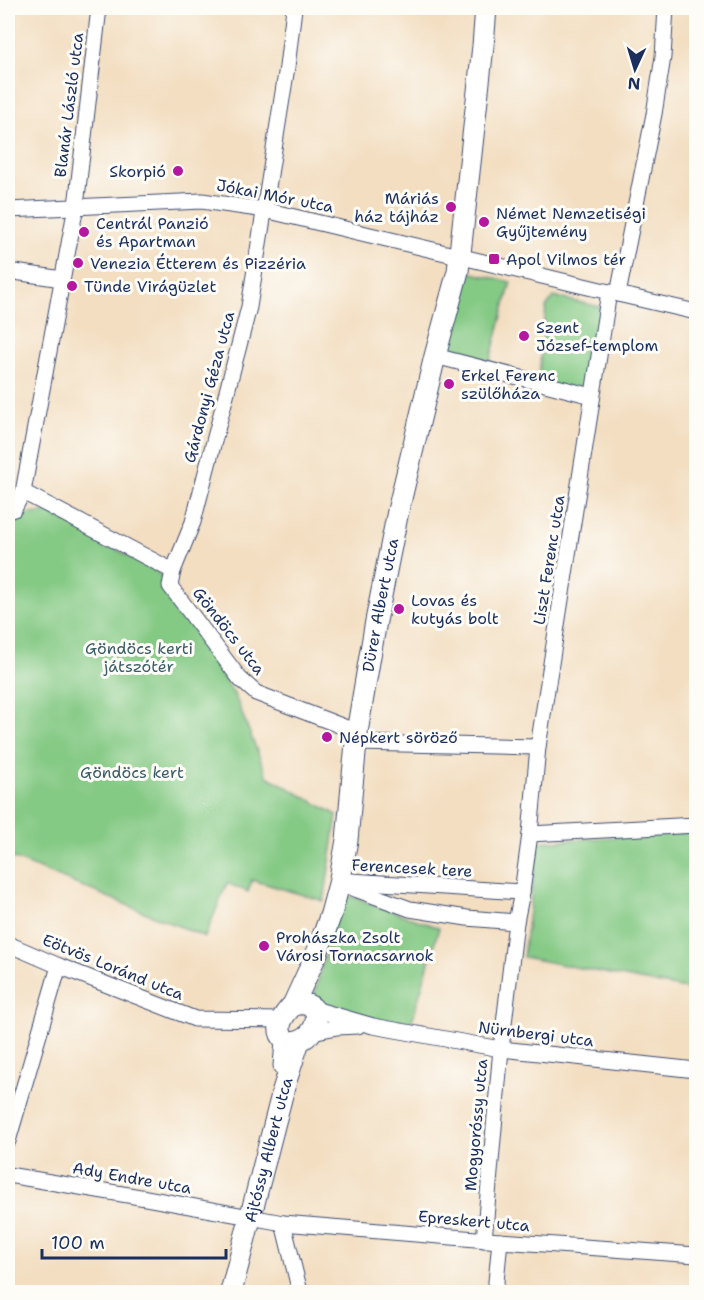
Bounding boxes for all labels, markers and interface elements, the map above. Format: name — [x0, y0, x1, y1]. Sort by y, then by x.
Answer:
street label: Blanár László utca — [50, 31, 88, 178]
north arrow — [605, 39, 665, 99]
text: N — [627, 73, 641, 94]
place label: Skorpió — [109, 161, 166, 182]
marker: Skorpió — [171, 164, 185, 178]
street label: Jókai Mór utca — [215, 174, 335, 218]
place label: Máriás ház tájház — [354, 188, 439, 227]
marker: Máriás ház tájház — [444, 200, 458, 214]
place label: Német Nemzetiségi Gyűjtemény — [496, 203, 646, 242]
place label: Centrál Panzió és Apartman — [96, 213, 209, 252]
marker: Német Nemzetiségi Gyűjtemény — [477, 215, 491, 229]
marker: Centrál Panzió és Apartman — [77, 225, 91, 239]
place label: Apol Vilmos tér — [506, 249, 626, 270]
marker: Apol Vilmos tér — [487, 252, 501, 266]
place label: Venezia Étterem és Pizzéria — [90, 253, 306, 274]
marker: Venezia Étterem és Pizzéria — [71, 256, 85, 270]
place label: Tünde Virágüzlet — [84, 276, 216, 297]
marker: Tünde Virágüzlet — [65, 279, 79, 293]
street label: Gárdonyi Géza utca — [179, 309, 239, 465]
place label: Szent József-templom — [536, 317, 659, 356]
marker: Szent József-templom — [517, 329, 531, 343]
place label: Erkel Ferenc szülőháza — [461, 365, 556, 404]
marker: Erkel Ferenc szülőháza — [442, 377, 456, 391]
street label: Liszt Ferenc utca — [528, 494, 570, 626]
street label: Dürer Albert utca — [357, 536, 403, 674]
street label: Göndöcs utca — [188, 583, 270, 679]
place label: Lovas és kutyás bolt — [411, 590, 499, 629]
marker: Lovas és kutyás bolt — [392, 602, 406, 616]
park label: Göndöcs kerti játszótér — [85, 638, 193, 677]
place label: Népkert söröző — [339, 727, 458, 748]
marker: Népkert söröző — [320, 730, 334, 744]
park label: Göndöcs kert — [80, 762, 184, 783]
street label: Ferencesek tere — [351, 854, 473, 882]
place label: Prohászka Zsolt Városi Tornacsarnok — [276, 927, 434, 966]
street label: Eötvös Loránd utca — [39, 929, 187, 1005]
marker: Prohászka Zsolt Városi Tornacsarnok — [257, 939, 271, 953]
street label: Nürnbergi utca — [477, 1017, 595, 1052]
street label: Mogyoróssy utca — [460, 1058, 492, 1192]
street label: Ajtóssy Albert utca — [239, 1074, 297, 1225]
street label: Ady Endre utca — [71, 1157, 193, 1199]
street label: Epreskert utca — [417, 1206, 531, 1236]
scale bar — [42, 1222, 226, 1260]
text: 100 m — [51, 1231, 105, 1255]

